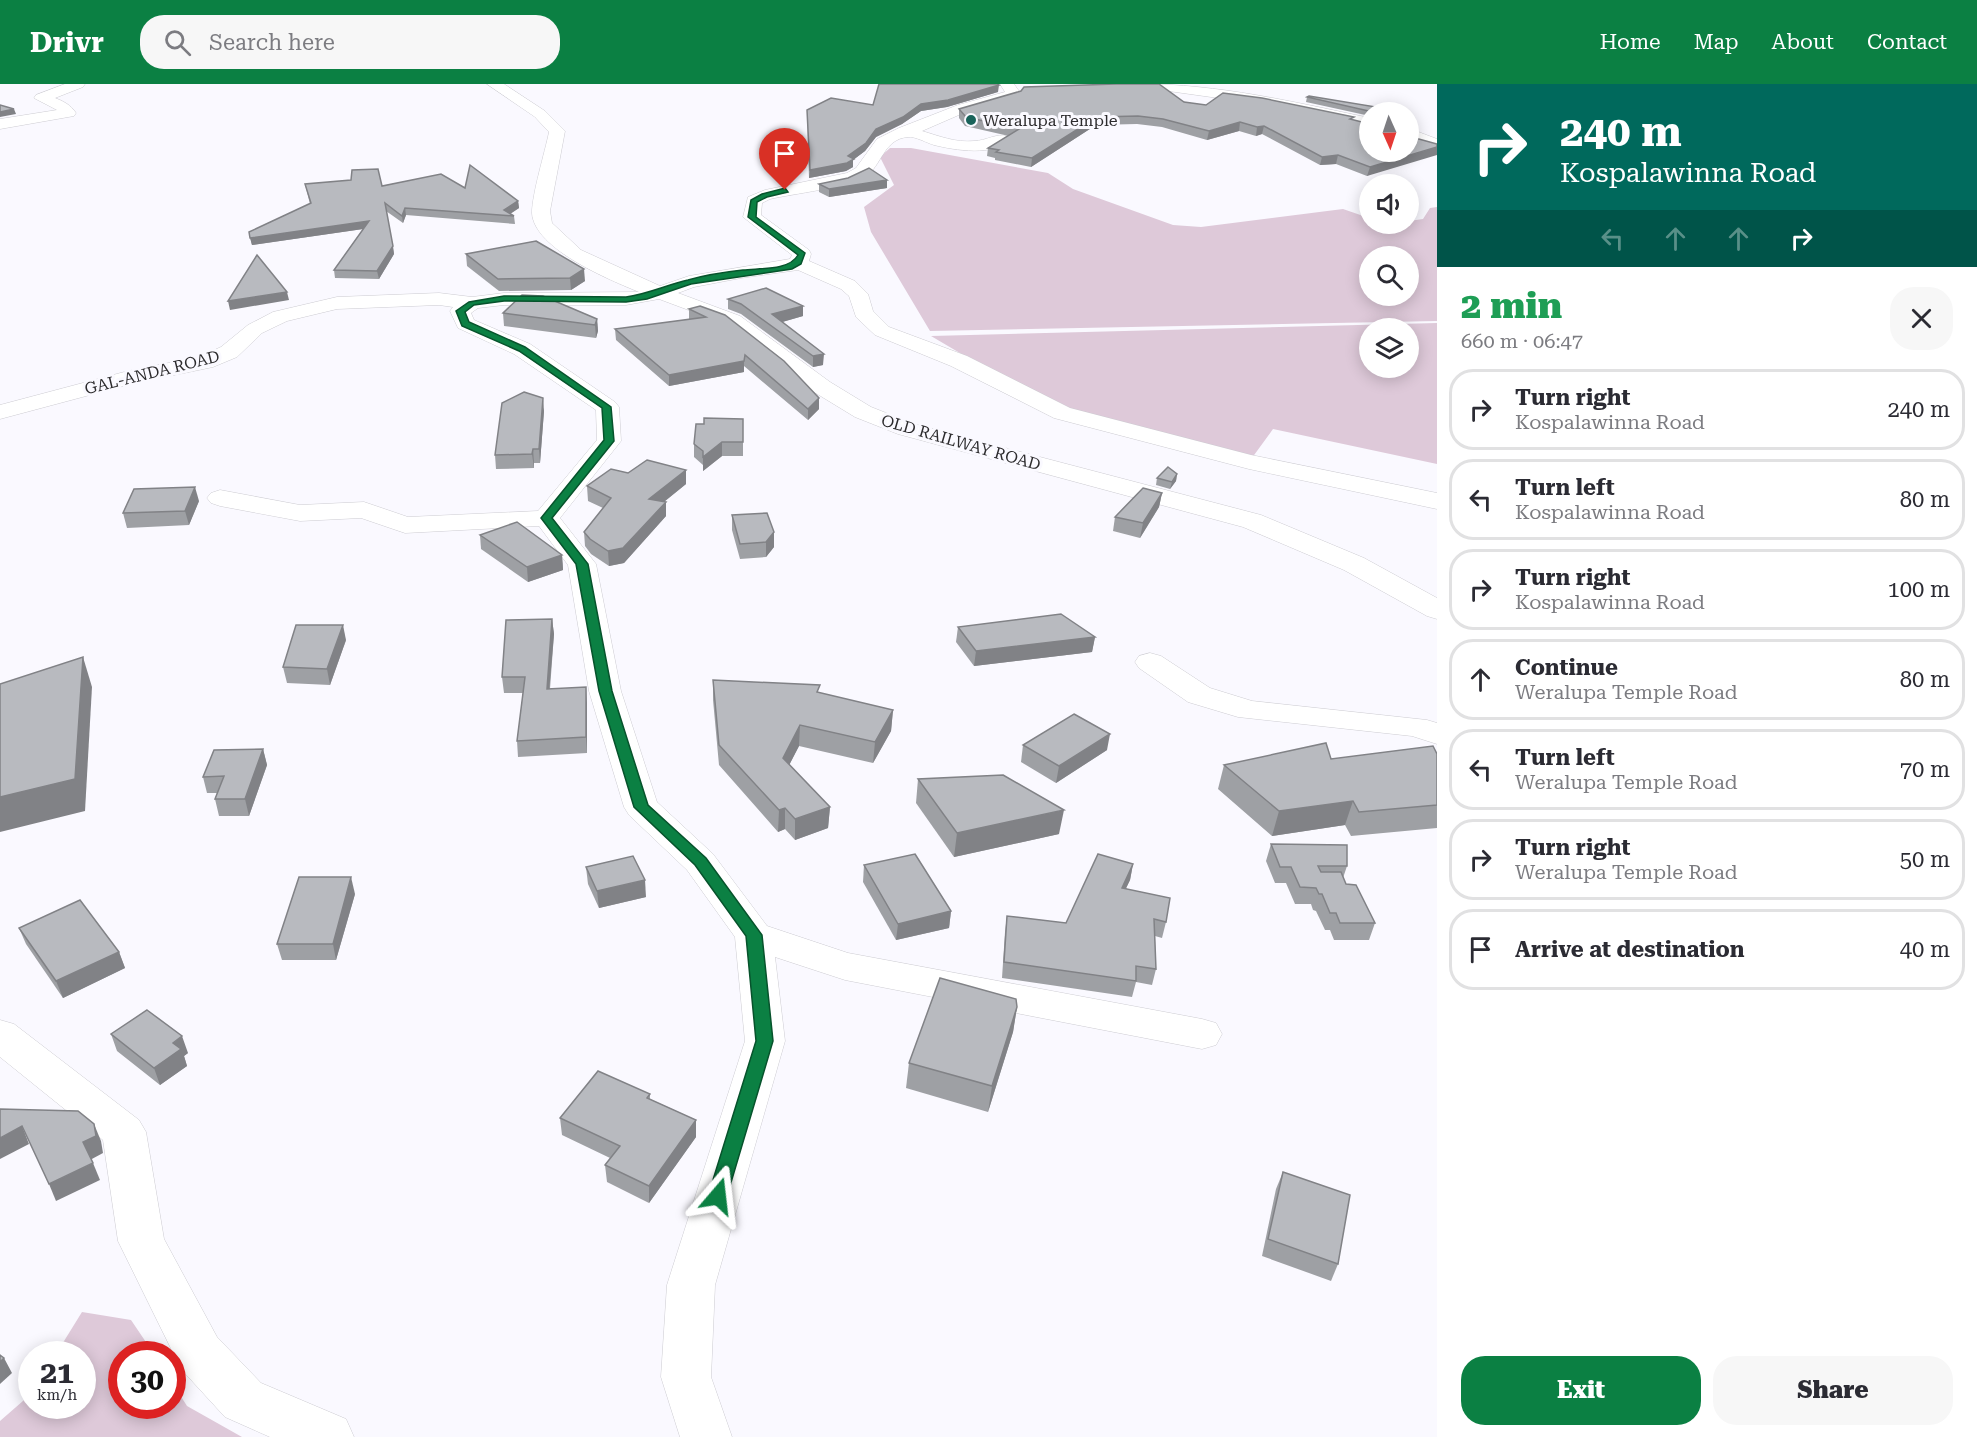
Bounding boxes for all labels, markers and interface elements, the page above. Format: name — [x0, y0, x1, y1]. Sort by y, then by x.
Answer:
search box — [140, 15, 560, 69]
text: Drivr — [30, 26, 104, 59]
icon: search — [161, 26, 194, 59]
text: Search here — [209, 30, 335, 55]
text: Home — [1600, 30, 1661, 54]
text: Map — [1694, 30, 1739, 54]
text: About — [1772, 30, 1834, 54]
text: Contact — [1867, 30, 1947, 54]
north arrow — [1359, 102, 1419, 162]
map controls — [1359, 102, 1419, 378]
text: 240 m — [1560, 107, 1682, 156]
icon: right — [1461, 108, 1539, 186]
place label: Weralupa Temple — [983, 111, 1118, 130]
marker: Weralupa Temple — [964, 113, 978, 127]
pin — [759, 128, 810, 190]
icon: arrive — [768, 137, 801, 170]
text: Kospalawinna Road — [1560, 157, 1816, 189]
button: sound — [1359, 174, 1419, 234]
icon: left — [1596, 222, 1629, 255]
icon: ahead — [1659, 222, 1692, 255]
icon: ahead — [1722, 222, 1755, 255]
icon: right — [1785, 222, 1818, 255]
button: search — [1359, 246, 1419, 306]
text: 2 min — [1461, 285, 1562, 327]
button: close — [1890, 287, 1953, 350]
button: layers — [1359, 318, 1419, 378]
text: 660 m · 06:47 — [1461, 329, 1583, 353]
street label: GAL-ANDA ROAD — [83, 347, 222, 398]
text: Turn right — [1515, 385, 1630, 410]
icon: right — [1464, 393, 1497, 426]
text: 240 m — [1887, 397, 1950, 422]
text: Kospalawinna Road — [1515, 410, 1705, 434]
street label: OLD RAILWAY ROAD — [879, 411, 1043, 474]
text: Turn left — [1515, 475, 1615, 500]
icon: left — [1464, 483, 1497, 516]
text: 80 m — [1900, 487, 1950, 512]
text: Kospalawinna Road — [1515, 500, 1705, 524]
text: Turn right — [1515, 565, 1630, 590]
icon: right — [1464, 573, 1497, 606]
text: 100 m — [1887, 577, 1950, 602]
text: Kospalawinna Road — [1515, 590, 1705, 614]
text: Continue — [1515, 655, 1618, 680]
icon: ahead — [1464, 663, 1497, 696]
text: 80 m — [1900, 667, 1950, 692]
text: Weralupa Temple Road — [1515, 680, 1737, 704]
text: Turn left — [1515, 745, 1615, 770]
icon: left — [1464, 753, 1497, 786]
text: 70 m — [1900, 757, 1950, 782]
text: Weralupa Temple Road — [1515, 770, 1737, 794]
text: Turn right — [1515, 835, 1630, 860]
icon: right — [1464, 843, 1497, 876]
text: 50 m — [1900, 847, 1950, 872]
text: Weralupa Temple Road — [1515, 860, 1737, 884]
icon: arrive — [1464, 933, 1497, 966]
text: Arrive at destination — [1515, 937, 1744, 962]
text: 40 m — [1900, 937, 1950, 962]
position arrow — [686, 1164, 750, 1228]
speed limit sign: 30 — [108, 1341, 186, 1419]
text: 21 — [40, 1355, 74, 1390]
button: Exit — [1461, 1356, 1701, 1425]
button: Share — [1713, 1356, 1953, 1425]
text: km/h — [37, 1386, 77, 1404]

